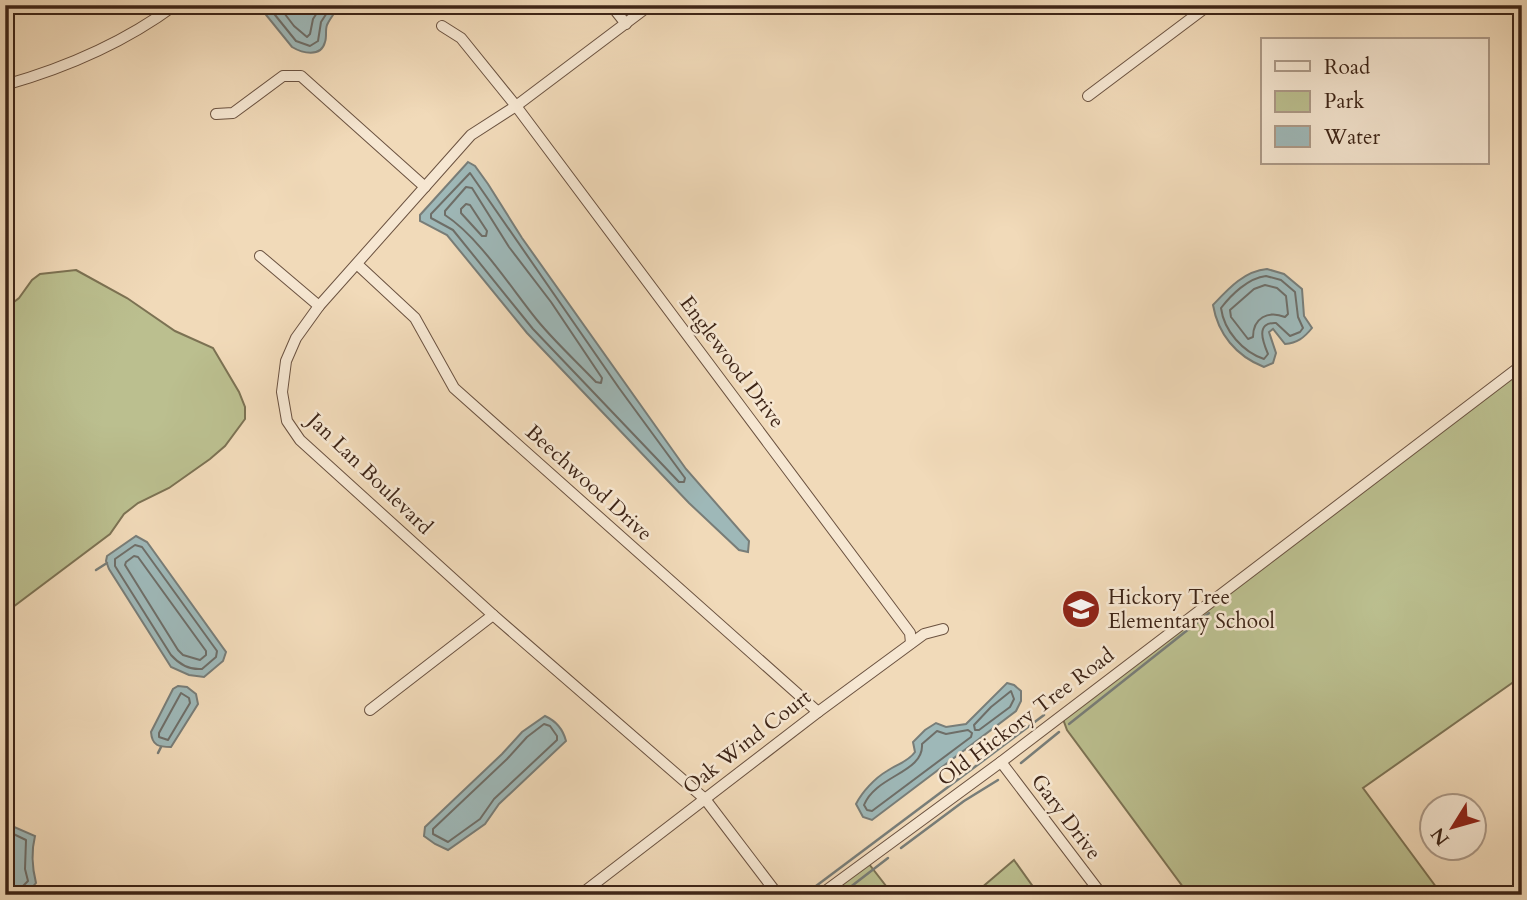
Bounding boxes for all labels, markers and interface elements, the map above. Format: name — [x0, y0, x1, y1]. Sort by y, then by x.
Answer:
legend — [1261, 38, 1488, 164]
text: Road — [1324, 53, 1370, 82]
text: Park — [1324, 87, 1365, 116]
text: Water — [1323, 123, 1380, 152]
street label: Englewood Drive — [673, 290, 791, 434]
street label: Jan Lan Boulevard — [299, 405, 439, 541]
street label: Beechwood Drive — [519, 418, 659, 548]
place label: Hickory Tree Elementary School — [1108, 583, 1275, 636]
school or university icon: Hickory Tree Elementary School — [1060, 588, 1102, 630]
street label: Old Hickory Tree Road — [932, 641, 1120, 793]
street label: Oak Wind Court — [677, 683, 817, 801]
street label: Gary Drive — [1024, 768, 1108, 866]
north arrow — [1418, 792, 1488, 862]
text: N — [1425, 822, 1456, 851]

